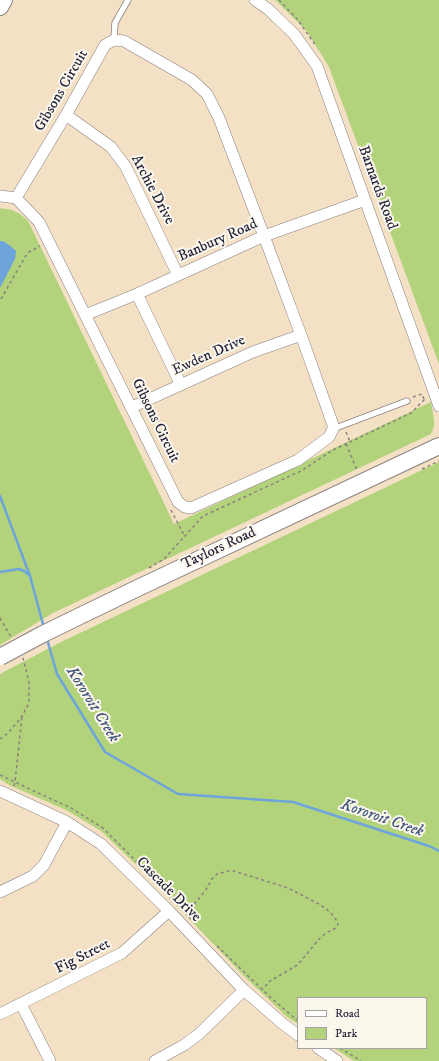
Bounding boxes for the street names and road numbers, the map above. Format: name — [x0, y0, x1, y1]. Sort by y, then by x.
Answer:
street label: Gibsons Circuit — [31, 47, 93, 135]
street label: Barnards Road — [354, 144, 400, 232]
street label: Archie Drive — [126, 152, 178, 228]
street label: Banbury Road — [176, 216, 260, 266]
street label: Ewden Drive — [170, 332, 248, 380]
street label: Gibsons Circuit — [127, 376, 183, 466]
street label: Taylors Road — [179, 524, 259, 574]
street label: Cascade Drive — [132, 854, 204, 926]
street label: Fig Street — [53, 936, 113, 978]

